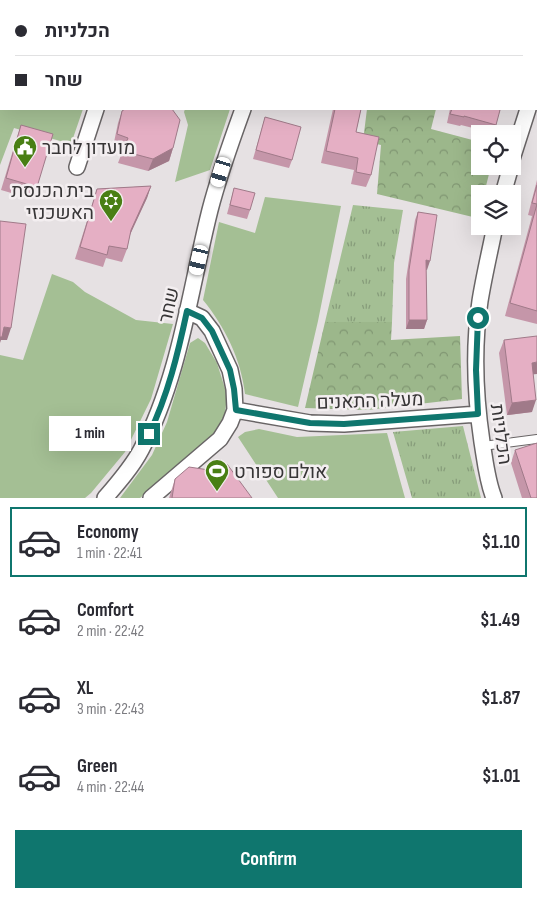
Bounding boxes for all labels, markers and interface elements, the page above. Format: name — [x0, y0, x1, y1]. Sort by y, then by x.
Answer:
text: הכלניות — [45, 20, 110, 43]
text: שחר — [45, 69, 83, 92]
map controls — [471, 125, 521, 235]
button: locate — [471, 125, 521, 175]
public building icon: מועדון לחבר — [12, 134, 38, 168]
place label: מועדון לחבר — [42, 137, 135, 160]
car — [209, 155, 232, 189]
place label: בית הכנסת האשכנזי — [11, 180, 94, 225]
button: layers — [471, 185, 521, 235]
synagogue icon: בית הכנסת האשכנזי — [98, 188, 124, 222]
car — [188, 244, 209, 276]
street label: שחר — [154, 285, 185, 325]
route start — [467, 307, 489, 329]
street label: מעלה התאנים — [316, 388, 424, 415]
street label: הכלניות — [485, 402, 516, 466]
callout: 1 min — [49, 416, 132, 452]
route end — [138, 423, 160, 445]
text: 1 min — [75, 424, 105, 443]
sports icon: אולם ספורט — [204, 458, 230, 492]
place label: אולם ספורט — [234, 461, 327, 484]
icon: car — [17, 520, 62, 565]
text: Economy — [77, 521, 139, 544]
text: $1.10 — [481, 531, 520, 554]
text: 1 min · 22:41 — [77, 544, 142, 563]
icon: car — [17, 598, 62, 643]
text: Comfort — [77, 599, 134, 622]
text: $1.49 — [480, 609, 520, 632]
text: 2 min · 22:42 — [77, 622, 144, 641]
icon: car — [17, 676, 62, 721]
text: XL — [77, 677, 93, 700]
text: $1.87 — [481, 687, 520, 710]
text: 3 min · 22:43 — [77, 700, 144, 719]
icon: car — [17, 754, 62, 799]
text: Green — [77, 755, 117, 778]
text: $1.01 — [482, 765, 520, 788]
text: 4 min · 22:44 — [77, 778, 144, 797]
button: Confirm — [15, 830, 522, 888]

